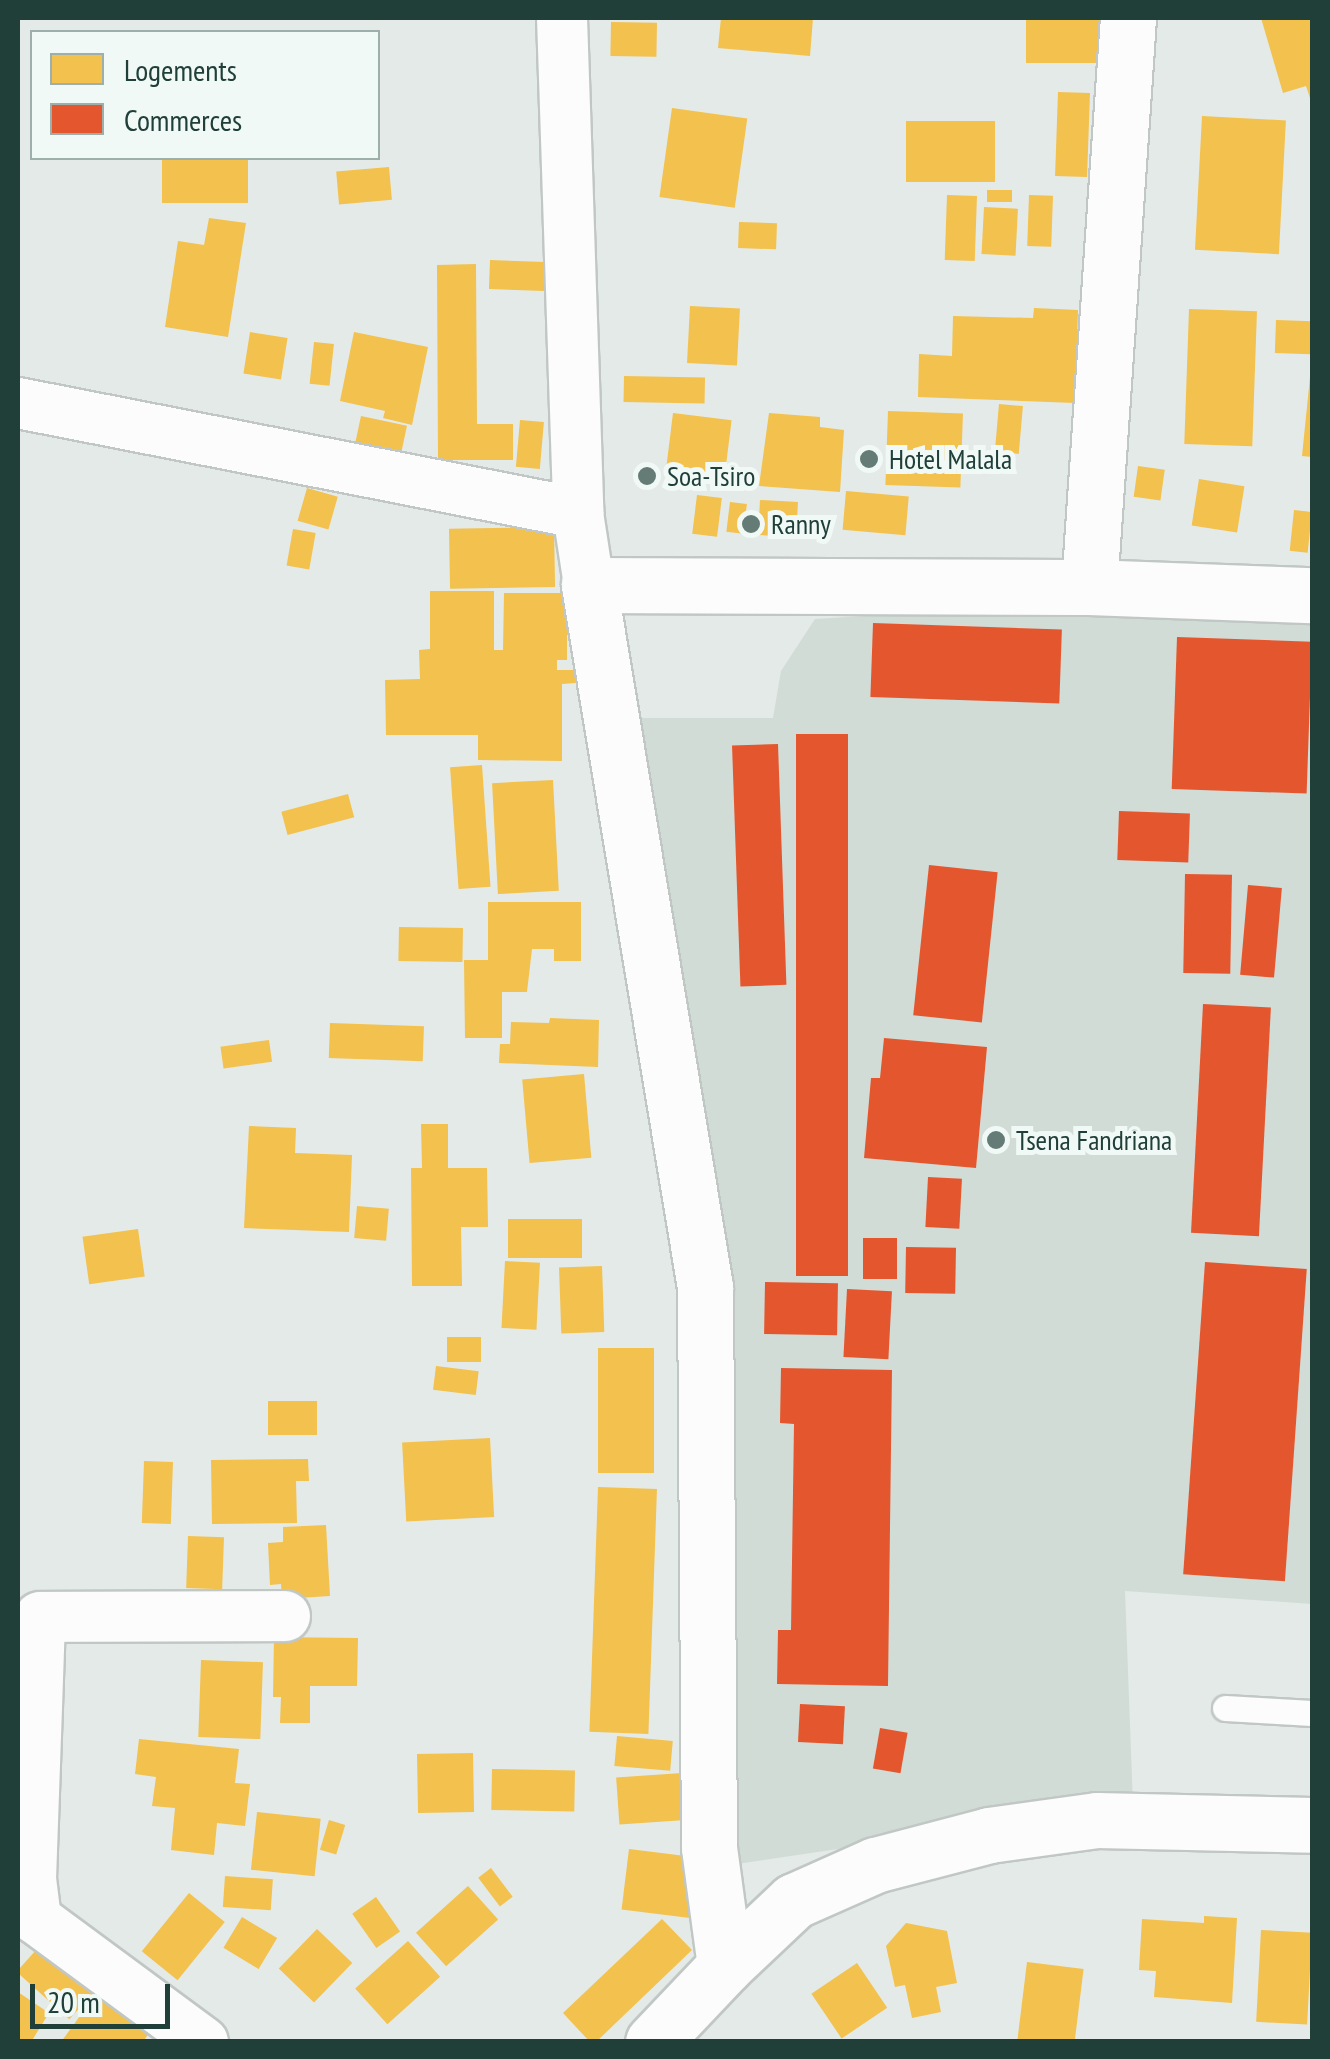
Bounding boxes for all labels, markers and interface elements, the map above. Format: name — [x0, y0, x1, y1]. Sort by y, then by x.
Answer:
legend — [30, 30, 380, 160]
text: Logements — [124, 50, 237, 89]
text: Commerces — [124, 100, 242, 139]
place label: Hotel Malala — [889, 442, 1012, 476]
marker: Hotel Malala — [858, 448, 880, 470]
place label: Soa-Tsiro — [667, 459, 755, 493]
marker: Soa-Tsiro — [636, 465, 658, 487]
place label: Ranny — [771, 507, 831, 541]
marker: Ranny — [740, 513, 762, 535]
place label: Tsena Fandriana — [1016, 1123, 1172, 1157]
marker: Tsena Fandriana — [985, 1129, 1007, 1151]
scale bar — [35, 1964, 175, 2026]
text: 20 m — [47, 1982, 100, 2021]

